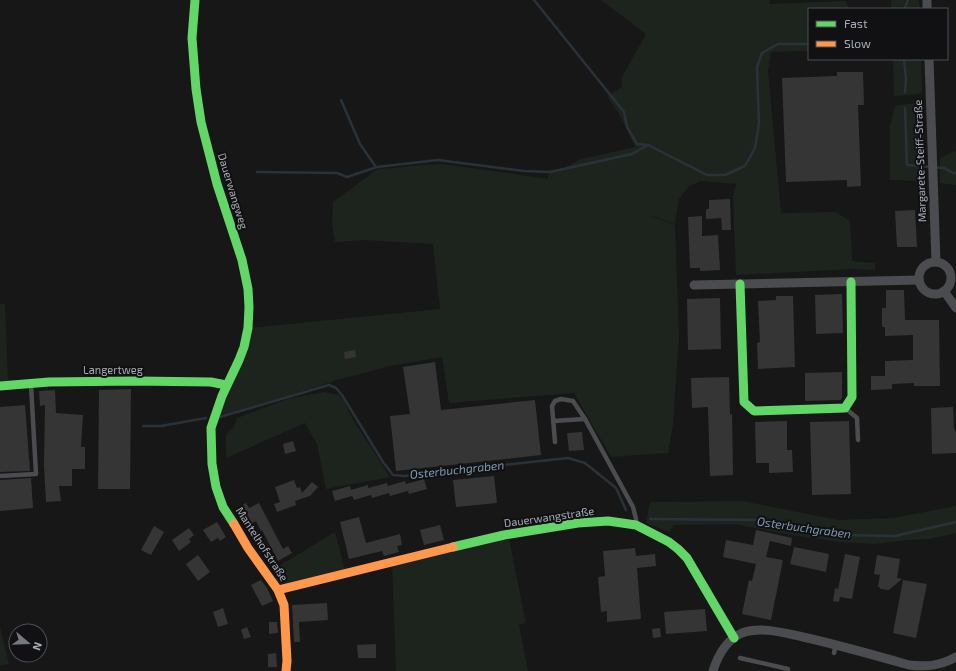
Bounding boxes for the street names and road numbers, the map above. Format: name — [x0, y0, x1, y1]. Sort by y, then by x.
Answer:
street label: Margarete-Steiff-Straße — [911, 99, 928, 222]
street label: Dauerwangweg — [216, 151, 251, 230]
street label: Langertweg — [83, 363, 143, 376]
street label: Mantelhofstraße — [234, 504, 291, 583]
street label: Dauerwangstraße — [503, 504, 595, 529]

